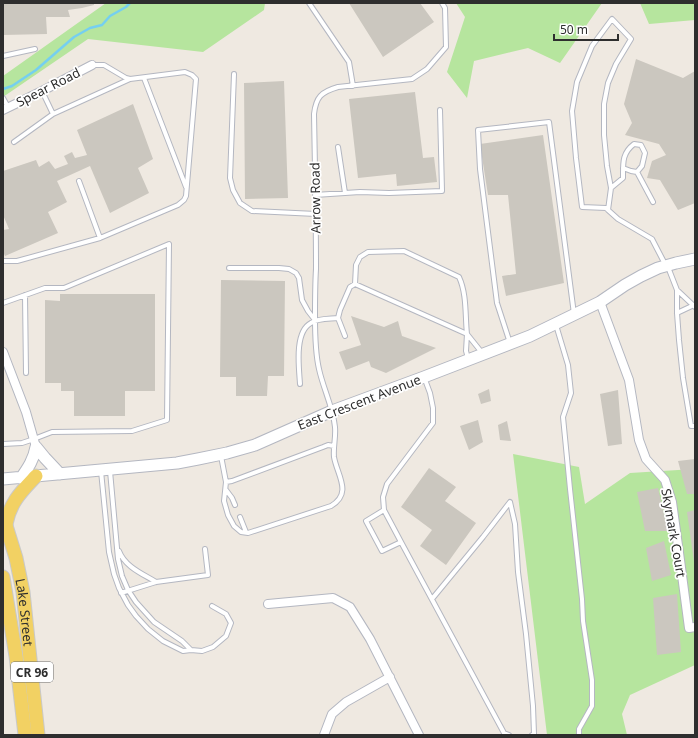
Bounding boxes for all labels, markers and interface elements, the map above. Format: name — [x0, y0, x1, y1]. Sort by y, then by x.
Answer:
scale bar — [554, 16, 618, 42]
text: 50 m — [560, 21, 588, 38]
street label: Spear Road — [13, 63, 83, 111]
street label: Arrow Road — [305, 162, 325, 234]
street label: East Crescent Avenue — [295, 370, 423, 434]
street label: Skymark Court — [657, 487, 691, 579]
street label: Lake Street — [11, 577, 38, 647]
road number: CR 96 — [11, 662, 53, 682]

